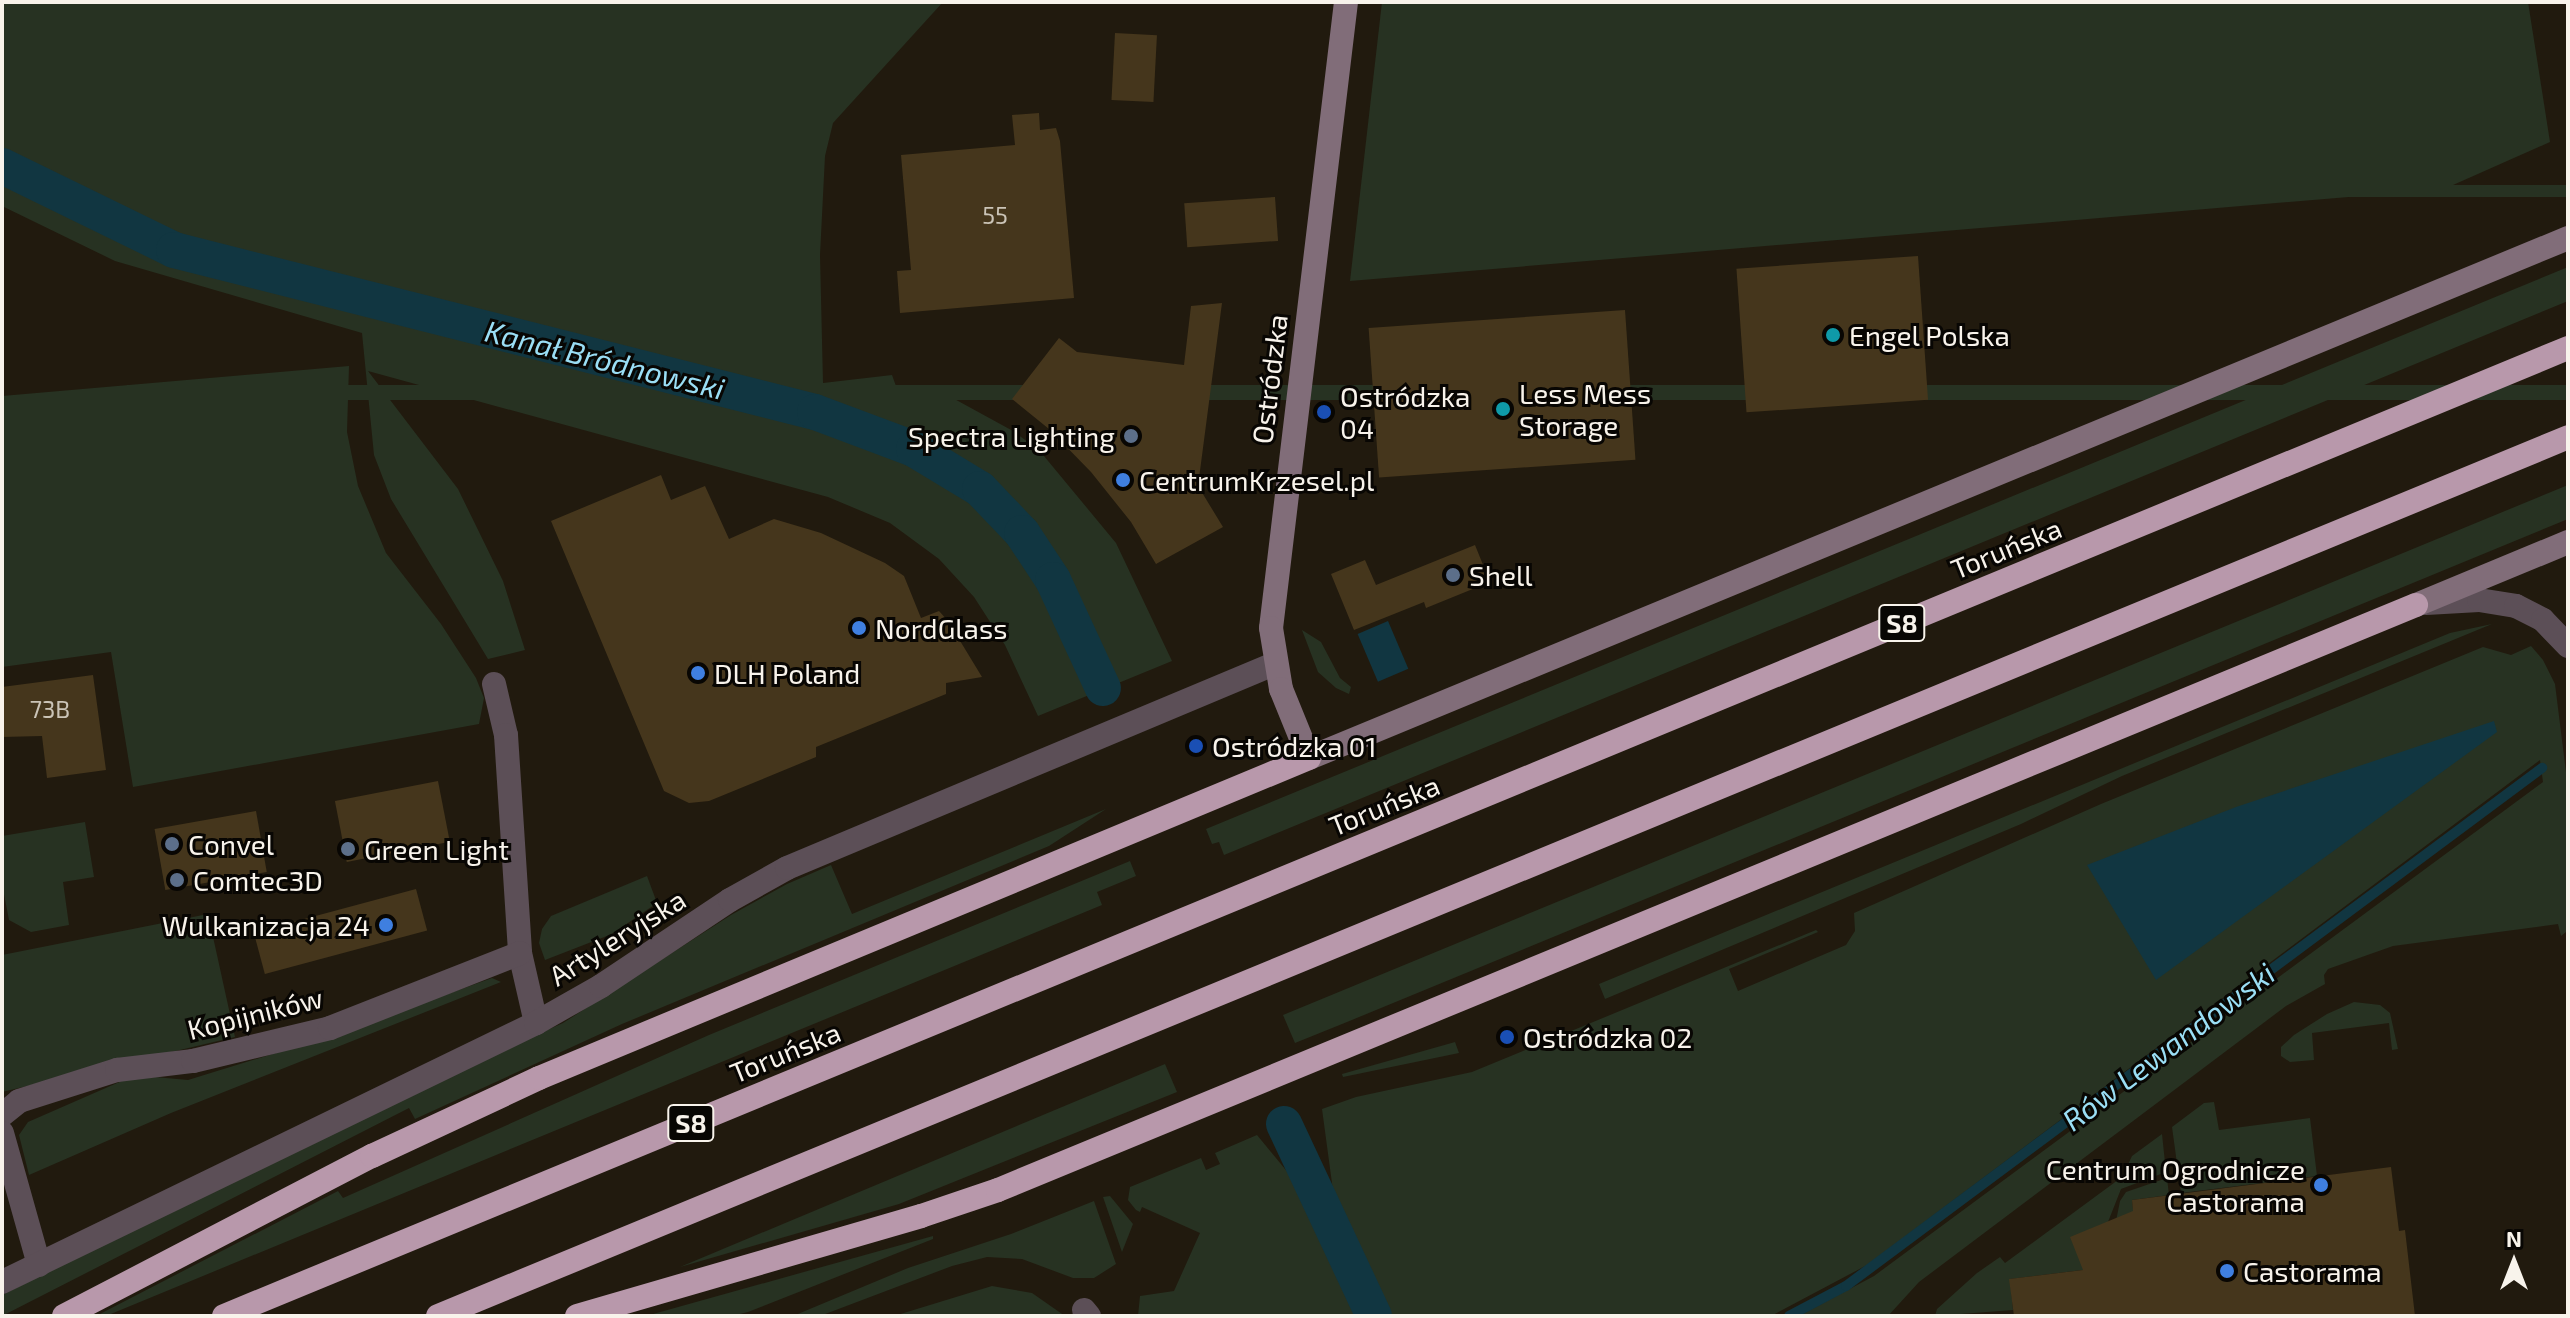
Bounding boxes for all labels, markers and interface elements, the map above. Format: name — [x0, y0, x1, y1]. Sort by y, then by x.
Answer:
house number: 55 — [982, 201, 1008, 229]
water label: Kanał Bródnowski — [481, 312, 729, 406]
street label: Ostródzka — [1244, 312, 1294, 446]
place label: Engel Polska — [1849, 318, 2010, 352]
marker: Engel Polska — [1824, 326, 1842, 344]
place label: Less Mess Storage — [1519, 376, 1651, 442]
place label: Ostródzka 04 — [1340, 379, 1470, 445]
marker: Less Mess Storage — [1494, 400, 1512, 418]
marker: Ostródzka 04 — [1315, 403, 1333, 421]
place label: Spectra Lighting — [908, 419, 1115, 453]
marker: Spectra Lighting — [1122, 427, 1140, 445]
place label: CentrumKrzesel.pl — [1139, 463, 1374, 497]
marker: CentrumKrzesel.pl — [1114, 471, 1132, 489]
street label: Toruńska — [1946, 511, 2066, 585]
place label: Shell — [1469, 558, 1533, 592]
marker: Shell — [1444, 566, 1462, 584]
road number: S8 — [1878, 601, 1926, 645]
place label: NordGlass — [875, 611, 1007, 645]
marker: NordGlass — [850, 619, 868, 637]
place label: DLH Poland — [714, 656, 860, 690]
marker: DLH Poland — [689, 664, 707, 682]
house number: 73B — [30, 695, 70, 723]
place label: Ostródzka 01 — [1212, 729, 1377, 763]
marker: Ostródzka 01 — [1187, 737, 1205, 755]
street label: Toruńska — [1324, 768, 1444, 842]
place label: Convel — [188, 827, 274, 861]
place label: Green Light — [364, 832, 509, 866]
marker: Convel — [163, 835, 181, 853]
marker: Green Light — [339, 840, 357, 858]
place label: Comtec3D — [193, 863, 323, 897]
marker: Comtec3D — [168, 871, 186, 889]
street label: Artyleryjska — [543, 882, 691, 992]
place label: Wulkanizacja 24 — [162, 908, 370, 942]
marker: Wulkanizacja 24 — [377, 916, 395, 934]
water label: Rów Lewandowski — [2055, 955, 2281, 1137]
street label: Kopijników — [184, 980, 326, 1046]
street label: Toruńska — [725, 1015, 845, 1089]
place label: Ostródzka 02 — [1523, 1020, 1692, 1054]
marker: Ostródzka 02 — [1498, 1028, 1516, 1046]
road number: S8 — [667, 1101, 715, 1145]
place label: Centrum Ogrodnicze Castorama — [2046, 1152, 2305, 1218]
marker: Centrum Ogrodnicze Castorama — [2312, 1176, 2330, 1194]
north arrow — [2474, 1222, 2554, 1302]
text: N — [2506, 1225, 2522, 1251]
place label: Castorama — [2243, 1254, 2382, 1288]
marker: Castorama — [2218, 1262, 2236, 1280]

